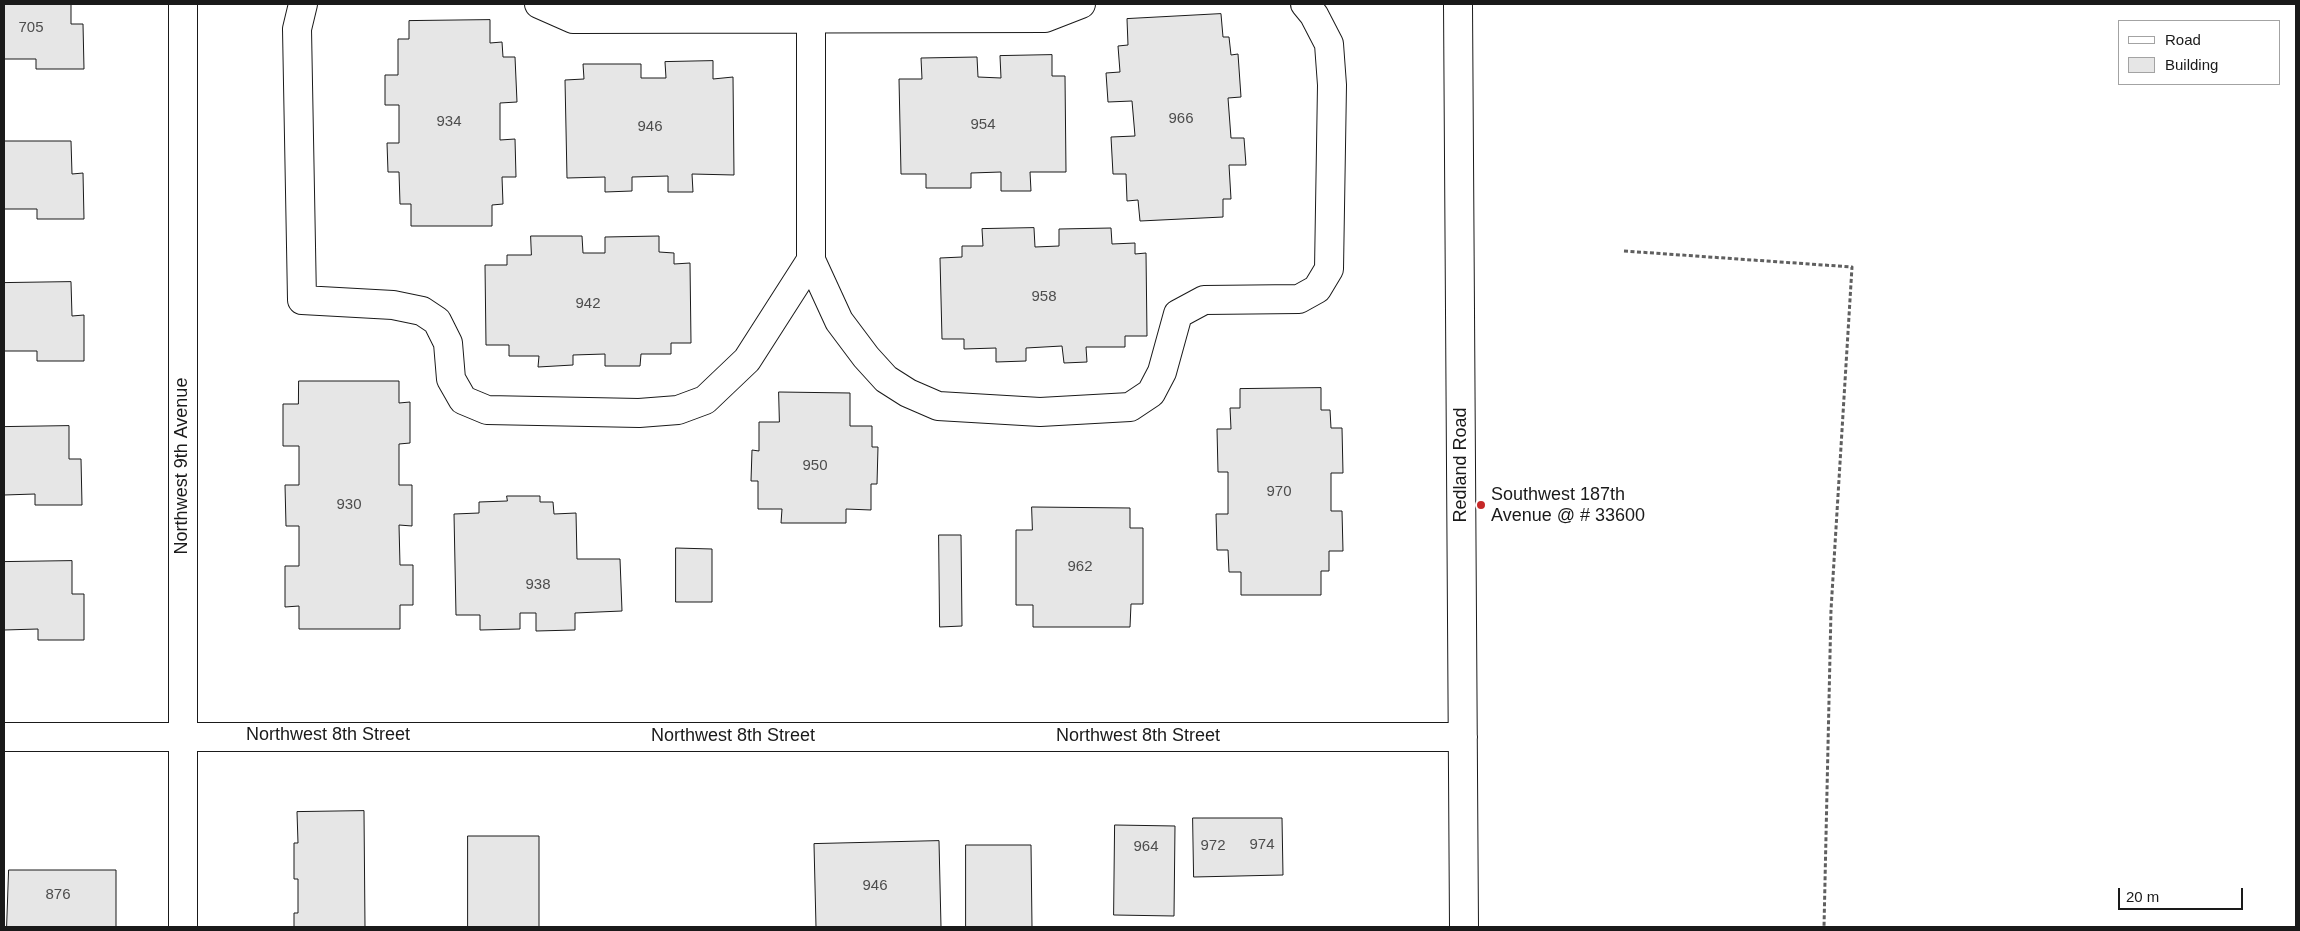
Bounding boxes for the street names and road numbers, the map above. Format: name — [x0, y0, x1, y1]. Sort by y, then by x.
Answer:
street label: Northwest 9th Avenue — [171, 378, 193, 554]
street label: Redland Road — [1450, 407, 1472, 523]
street label: Northwest 8th Street — [246, 724, 410, 746]
street label: Northwest 8th Street — [651, 725, 815, 747]
street label: Northwest 8th Street — [1056, 725, 1220, 747]

